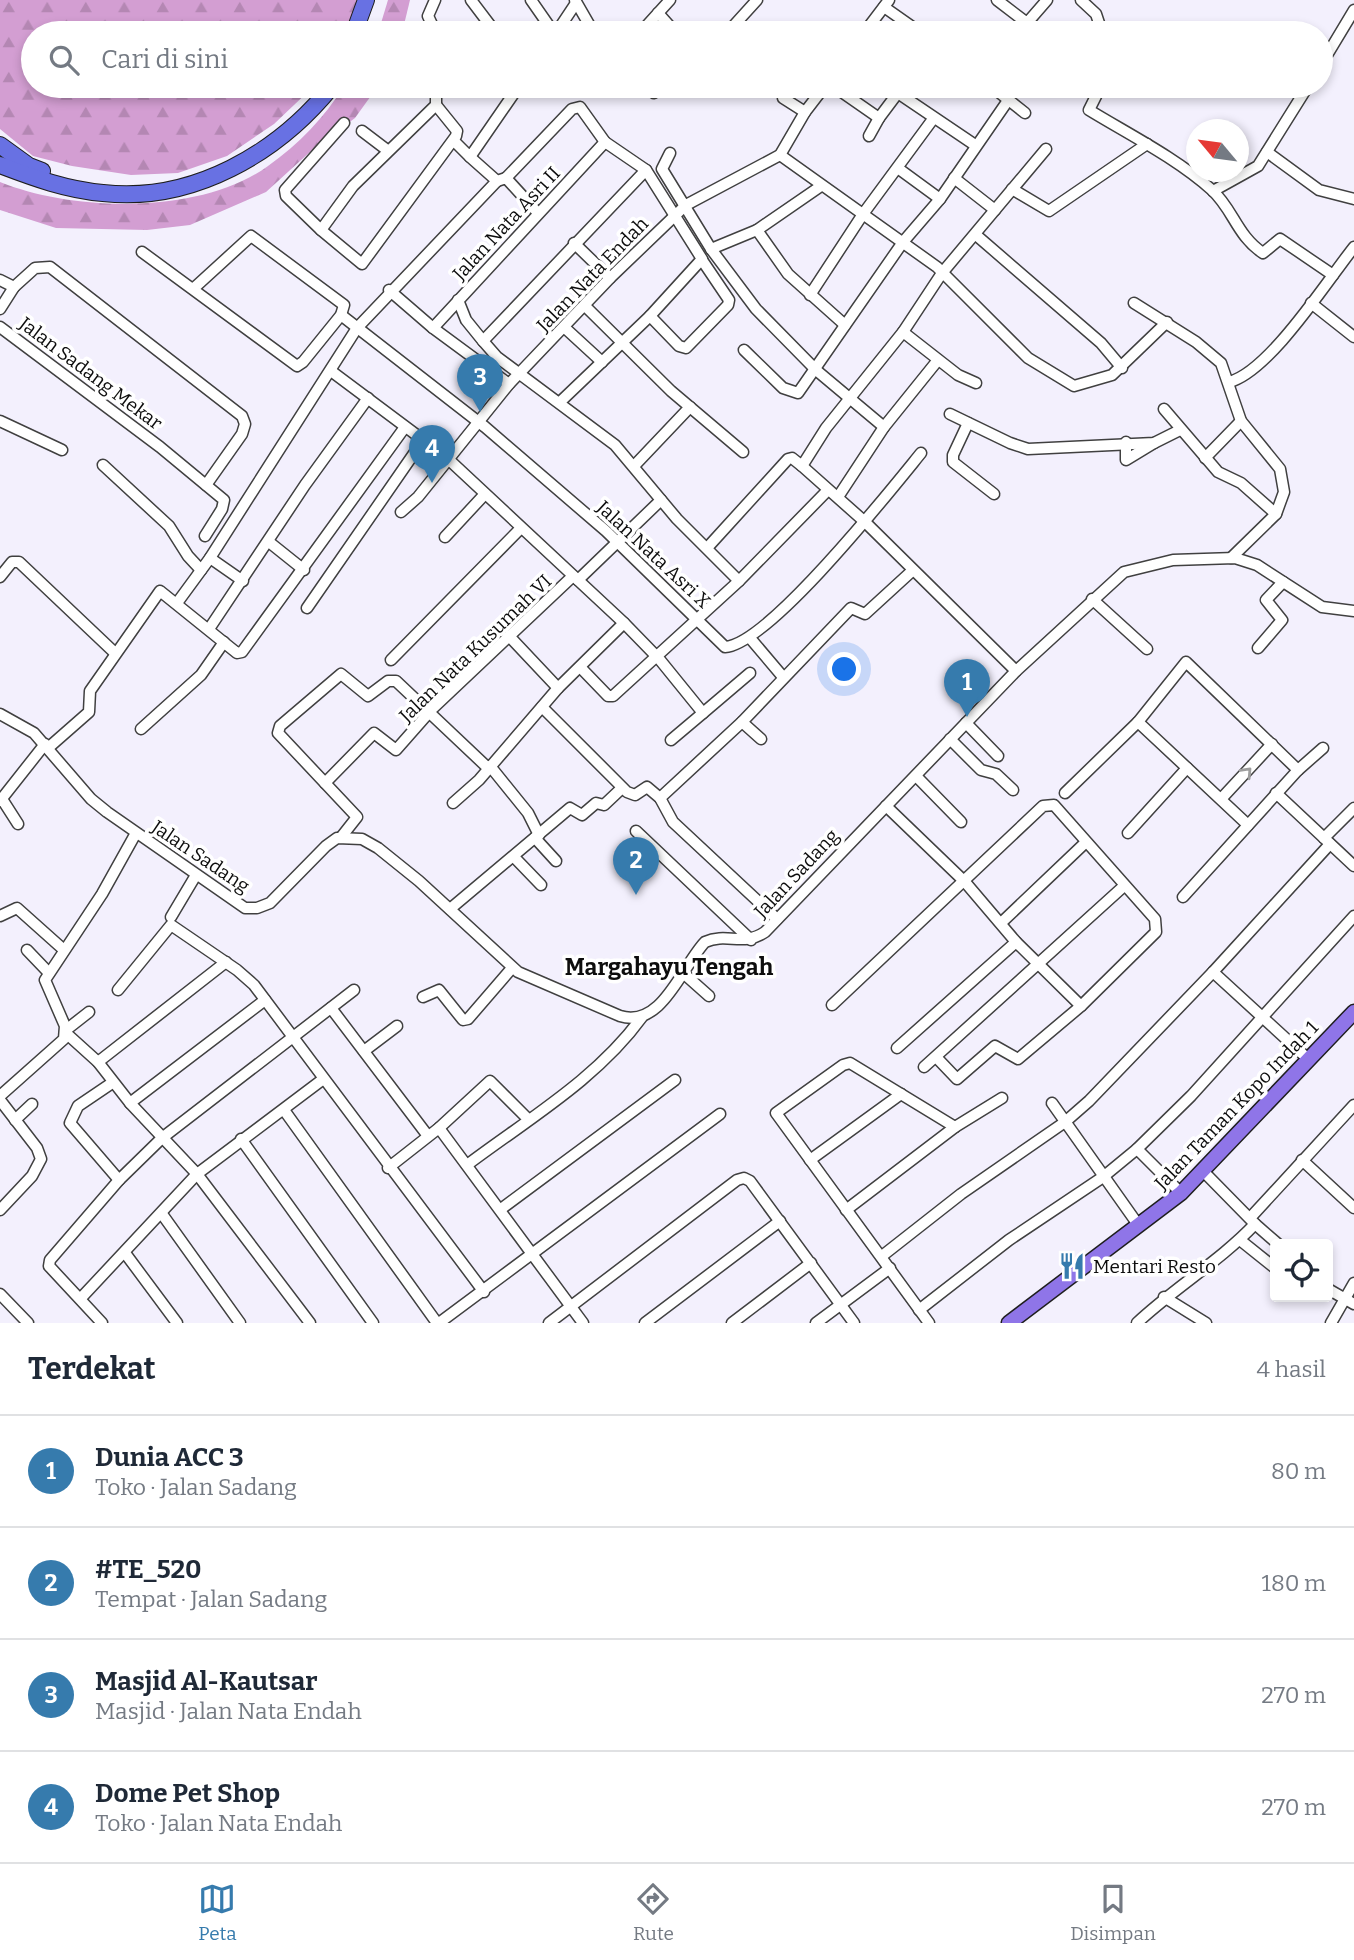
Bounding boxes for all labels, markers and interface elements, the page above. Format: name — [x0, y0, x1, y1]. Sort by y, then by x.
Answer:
search box — [21, 21, 1333, 98]
icon: search — [45, 41, 83, 79]
text: Cari di sini — [101, 44, 228, 75]
north arrow — [1186, 119, 1249, 182]
street label: Jalan Nata Asri II — [447, 162, 565, 286]
street label: Jalan Nata Endah — [531, 212, 653, 337]
street label: Jalan Sadang Mekar — [14, 312, 167, 435]
pin: 3 — [457, 354, 503, 412]
pin: 4 — [409, 425, 455, 483]
street label: Jalan Nata Asri X — [591, 495, 715, 613]
street label: Jalan Nata Kusumah VI — [394, 570, 556, 728]
your location — [827, 652, 861, 686]
pin: 1 — [944, 659, 990, 717]
one-way arrow — [1238, 767, 1251, 780]
street label: Jalan Sadang — [147, 815, 254, 898]
street label: Jalan Sadang — [749, 824, 844, 923]
pin: 2 — [613, 837, 659, 895]
district label: Margahayu Tengah — [565, 953, 774, 981]
street label: Jalan Taman Kopo Indah 1 — [1149, 1016, 1323, 1195]
map controls — [1270, 1239, 1333, 1302]
button: locate — [1270, 1239, 1333, 1302]
restaurant icon: Mentari Resto — [1057, 1251, 1087, 1281]
place label: Mentari Resto — [1093, 1255, 1216, 1278]
text: Terdekat — [28, 1351, 156, 1387]
text: 4 hasil — [1257, 1355, 1326, 1383]
text: Dunia ACC 3 — [95, 1442, 244, 1473]
text: 1 — [46, 1457, 56, 1485]
text: 80 m — [1271, 1457, 1326, 1485]
text: Toko · Jalan Sadang — [95, 1473, 297, 1501]
text: #TE_520 — [95, 1554, 202, 1585]
text: 2 — [45, 1569, 57, 1597]
text: 180 m — [1262, 1569, 1326, 1597]
text: Tempat · Jalan Sadang — [95, 1585, 327, 1613]
text: Masjid Al-Kautsar — [95, 1666, 318, 1697]
text: 3 — [44, 1681, 58, 1709]
text: 270 m — [1261, 1681, 1326, 1709]
text: Masjid · Jalan Nata Endah — [95, 1697, 362, 1725]
text: Dome Pet Shop — [95, 1778, 280, 1809]
text: 4 — [44, 1793, 58, 1821]
text: 270 m — [1261, 1793, 1326, 1821]
text: Toko · Jalan Nata Endah — [95, 1809, 342, 1837]
tab: Peta — [198, 1880, 237, 1945]
tab: Rute — [633, 1880, 674, 1945]
tab: Disimpan — [1070, 1880, 1156, 1945]

